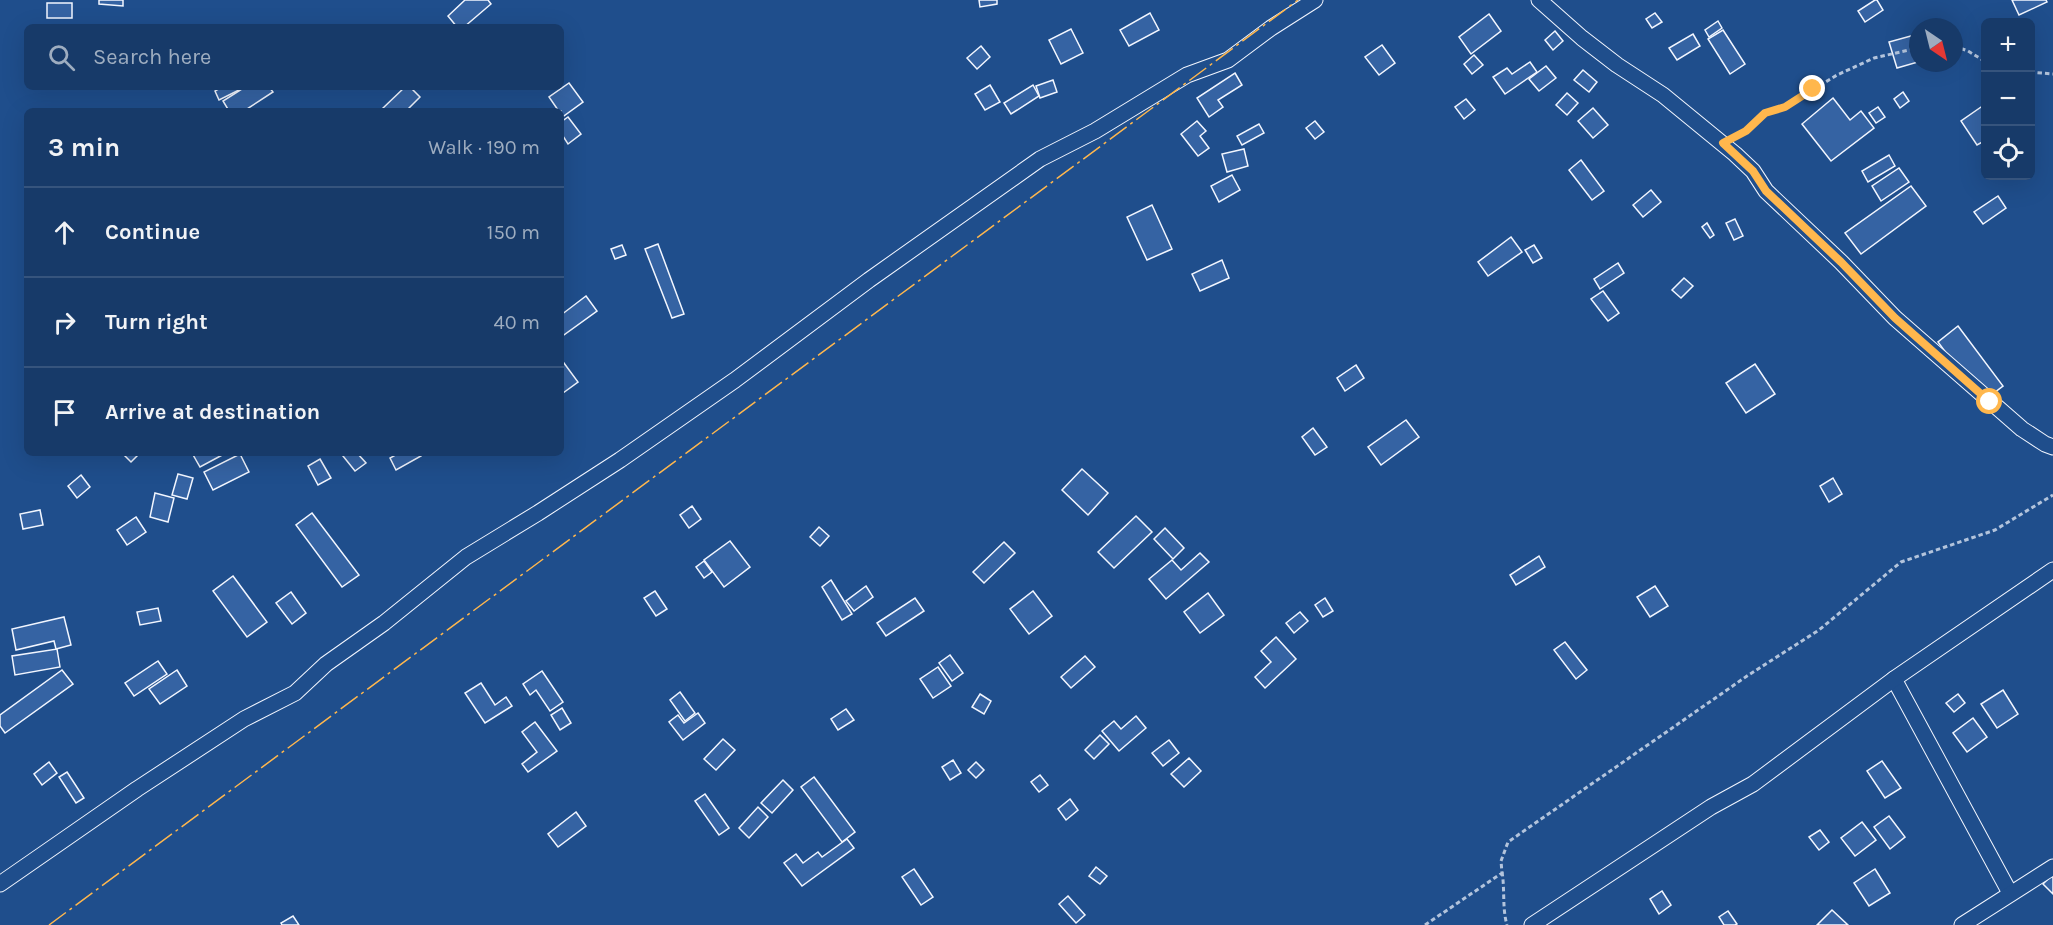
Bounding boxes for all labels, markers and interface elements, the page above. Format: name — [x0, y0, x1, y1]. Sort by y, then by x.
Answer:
north arrow — [1909, 18, 1963, 72]
map controls — [1981, 18, 2035, 180]
button: + — [1981, 18, 2035, 72]
search box — [24, 24, 564, 90]
icon: search — [45, 41, 78, 74]
text: Search here — [93, 44, 211, 70]
button: − — [1981, 72, 2035, 126]
route end — [1799, 75, 1825, 101]
button: locate — [1981, 126, 2035, 180]
text: 3 min — [48, 132, 120, 163]
text: Walk · 190 m — [428, 136, 540, 159]
icon: ahead — [48, 216, 81, 249]
text: Continue — [105, 219, 200, 245]
text: 150 m — [487, 221, 540, 244]
icon: right — [48, 306, 81, 339]
text: Turn right — [105, 309, 208, 335]
text: 40 m — [494, 311, 540, 334]
route start — [1976, 388, 2002, 414]
icon: arrive — [48, 396, 81, 429]
text: Arrive at destination — [105, 399, 320, 425]

